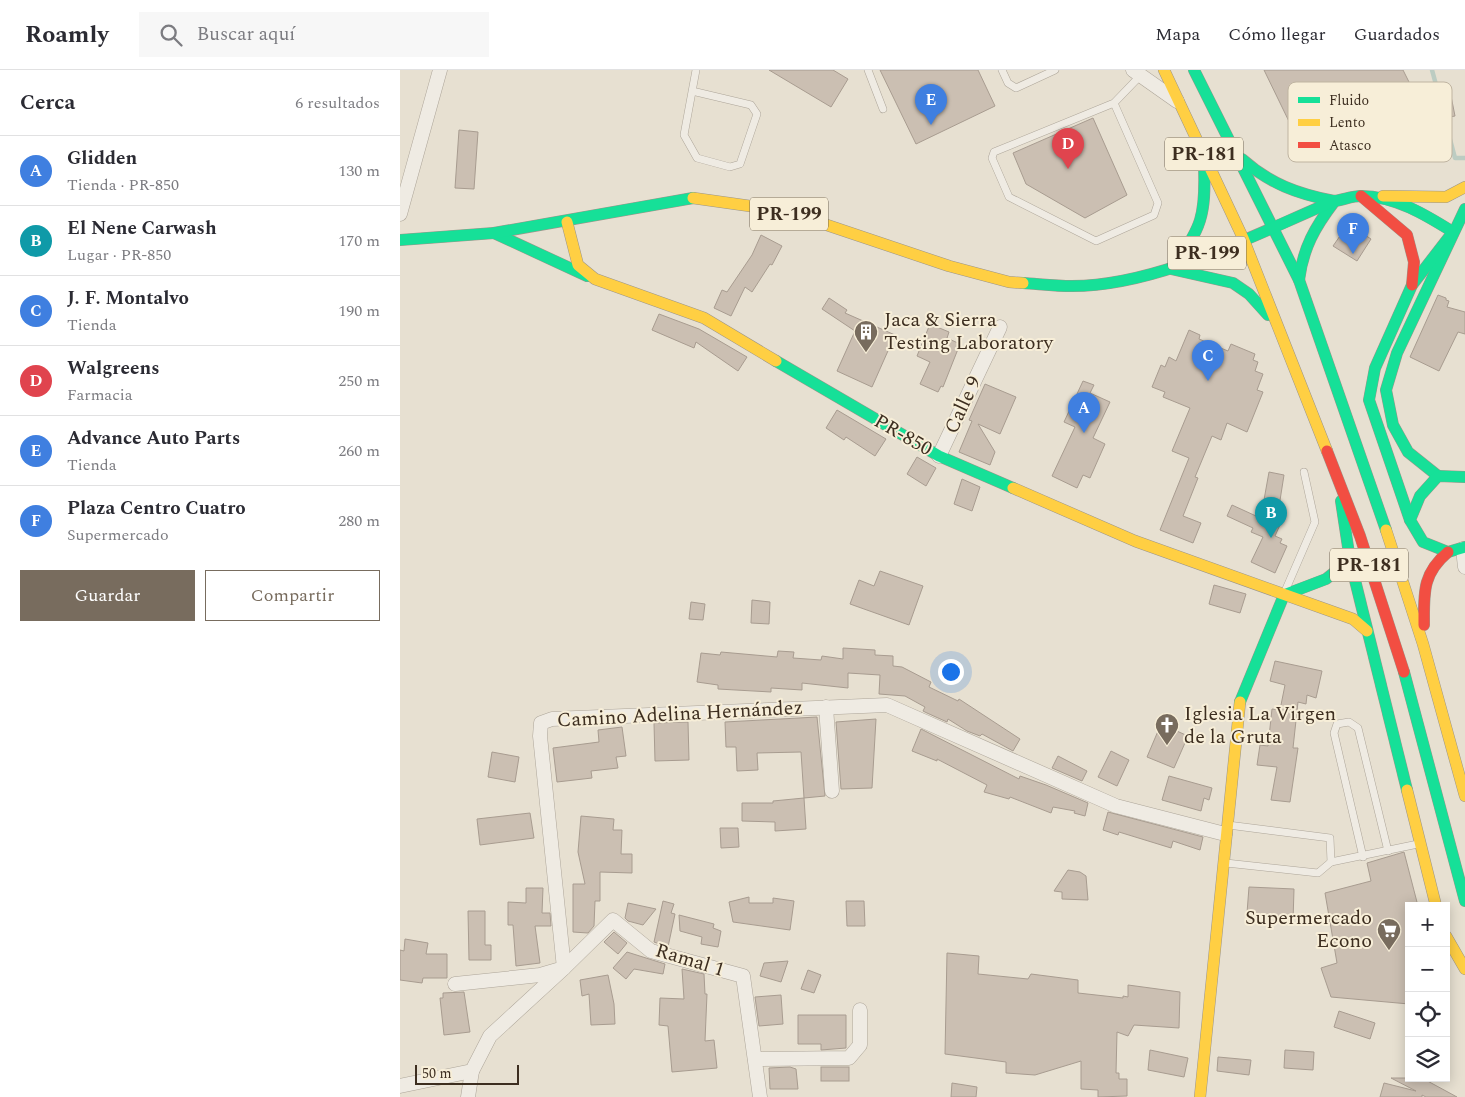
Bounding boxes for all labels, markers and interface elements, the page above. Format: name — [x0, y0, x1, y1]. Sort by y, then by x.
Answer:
search box — [139, 12, 489, 57]
text: Roamly — [25, 17, 109, 53]
text: Buscar aquí — [197, 20, 295, 49]
icon: search — [157, 21, 185, 49]
text: Mapa — [1155, 21, 1200, 48]
text: Cómo llegar — [1228, 21, 1326, 48]
text: Guardados — [1354, 21, 1440, 48]
legend — [1288, 82, 1452, 162]
pin: E — [915, 84, 947, 125]
text: Cerca — [20, 87, 75, 119]
text: Fluido — [1329, 90, 1369, 111]
text: 6 resultados — [295, 91, 380, 115]
text: Lento — [1329, 112, 1365, 133]
pin: D — [1052, 128, 1084, 169]
text: Atasco — [1329, 135, 1371, 156]
road number: PR-181 — [1165, 138, 1243, 170]
text: Glidden — [67, 144, 137, 173]
text: A — [30, 159, 42, 183]
text: 130 m — [338, 159, 380, 183]
text: Tienda · PR-850 — [67, 173, 179, 197]
road number: PR-199 — [750, 198, 828, 230]
pin: F — [1337, 213, 1369, 254]
text: El Nene Carwash — [67, 214, 217, 243]
text: B — [30, 229, 42, 253]
text: 170 m — [338, 229, 380, 253]
road number: PR-199 — [1168, 237, 1246, 270]
text: Lugar · PR-850 — [67, 243, 171, 267]
text: J. F. Montalvo — [67, 284, 189, 313]
text: C — [30, 299, 42, 323]
text: 190 m — [338, 299, 380, 323]
place label: Jaca & Sierra Testing Laboratory — [884, 305, 1055, 358]
text: Tienda — [67, 313, 117, 337]
building icon: Jaca & Sierra Testing Laboratory — [853, 319, 879, 353]
pin: C — [1192, 340, 1224, 381]
text: Walgreens — [67, 354, 160, 383]
text: D — [30, 369, 42, 393]
text: 250 m — [338, 369, 380, 393]
street label: Calle 9 — [937, 371, 989, 439]
text: Farmacia — [67, 383, 133, 407]
pin: A — [1068, 392, 1100, 433]
street label: PR-850 — [868, 406, 938, 464]
text: Advance Auto Parts — [67, 424, 240, 453]
text: E — [31, 439, 41, 463]
text: 260 m — [338, 439, 380, 463]
text: Tienda — [67, 453, 117, 477]
text: Plaza Centro Cuatro — [67, 494, 246, 523]
pin: B — [1255, 497, 1287, 538]
text: F — [31, 509, 41, 533]
text: 280 m — [338, 509, 380, 533]
text: Supermercado — [67, 523, 169, 547]
road number: PR-181 — [1330, 548, 1408, 582]
button: Guardar — [20, 570, 195, 621]
button: Compartir — [205, 570, 380, 621]
your location — [938, 659, 964, 685]
street label: Camino Adelina Hernández — [556, 693, 804, 735]
place label: Iglesia La Virgen de la Gruta — [1184, 699, 1336, 752]
church icon: Iglesia La Virgen de la Gruta — [1154, 712, 1180, 746]
map controls — [1405, 902, 1450, 1082]
button: + — [1405, 902, 1450, 947]
place label: Supermercado Econo — [1245, 903, 1372, 956]
supermarket icon: Supermercado Econo — [1376, 917, 1402, 951]
street label: Ramal 1 — [652, 935, 728, 985]
button: − — [1405, 947, 1450, 992]
button: locate — [1405, 992, 1450, 1037]
button: layers — [1405, 1037, 1450, 1082]
scale bar — [415, 1062, 519, 1085]
text: 50 m — [422, 1063, 452, 1084]

